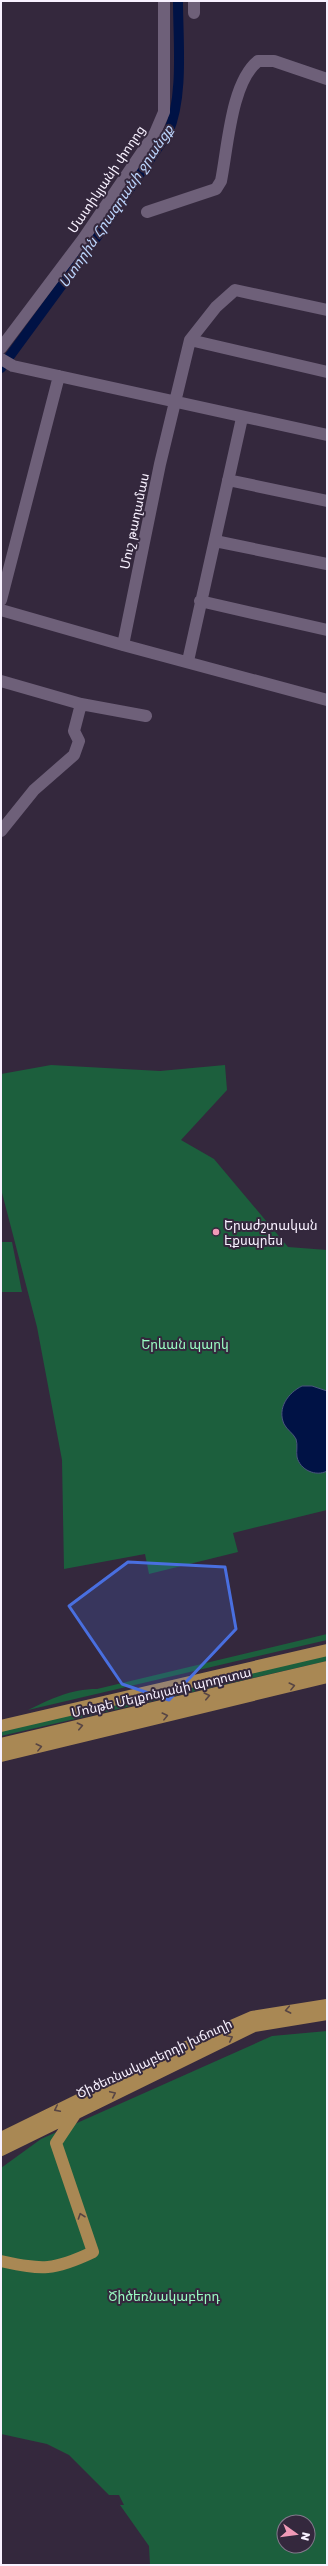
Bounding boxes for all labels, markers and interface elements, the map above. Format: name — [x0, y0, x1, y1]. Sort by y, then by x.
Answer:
water label: Ստորին Հրազդանի ջրանցք — [55, 121, 178, 291]
street label: Մատիկյանի փողոց — [64, 122, 148, 236]
street label: Մուշ թաղամաս — [116, 471, 152, 571]
place label: Երաժշտական Էքսպրես — [224, 1217, 318, 1248]
marker: Երաժշտական Էքսպրես — [211, 1227, 221, 1237]
park label: Երևան պարկ — [141, 1336, 229, 1352]
street label: Մոնթե Մելքոնյանի պողոտա — [69, 1663, 253, 1721]
one-way arrow — [288, 1682, 295, 1691]
one-way arrow — [203, 1692, 210, 1701]
one-way arrow — [162, 1713, 168, 1721]
one-way arrow — [77, 1722, 83, 1730]
one-way arrow — [35, 1743, 42, 1752]
one-way arrow — [285, 2006, 292, 2014]
street label: Ծիծեռնակաբերդի խճուղի — [74, 2015, 234, 2101]
one-way arrow — [226, 2035, 233, 2043]
one-way arrow — [108, 2091, 116, 2099]
one-way arrow — [54, 2105, 61, 2112]
one-way arrow — [77, 2212, 85, 2219]
park label: Ծիծեռնակաբերդ — [108, 2288, 220, 2304]
north arrow — [276, 2514, 316, 2554]
text: N — [299, 2531, 314, 2542]

